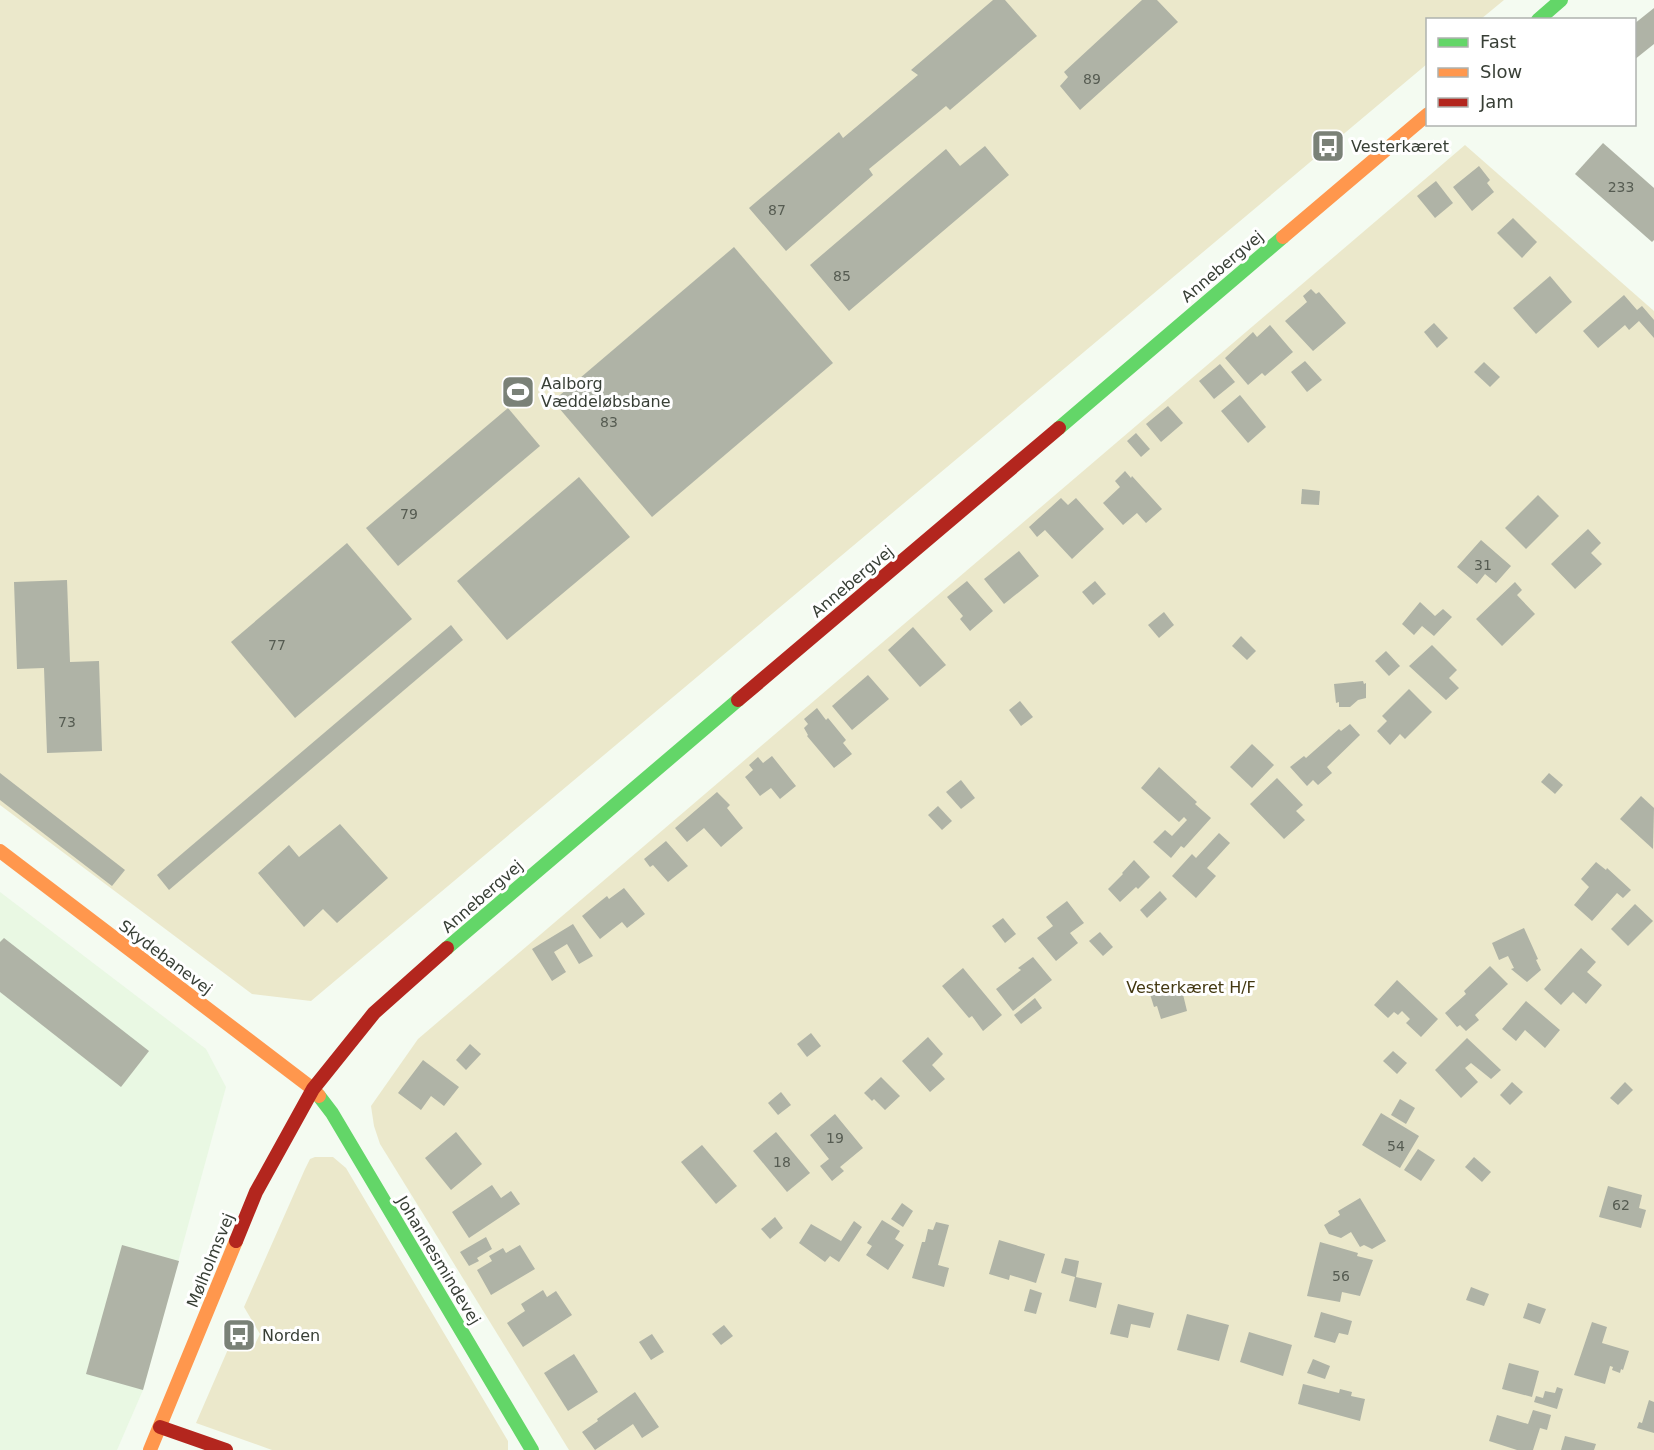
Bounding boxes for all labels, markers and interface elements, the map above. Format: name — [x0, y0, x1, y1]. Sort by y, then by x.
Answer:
legend — [1426, 18, 1636, 126]
text: Fast — [1480, 31, 1516, 52]
text: Slow — [1480, 61, 1522, 82]
house number: 89 — [1083, 71, 1101, 87]
text: Jam — [1479, 91, 1514, 112]
bus stop icon: Vesterkæret — [1310, 128, 1346, 164]
place label: Vesterkæret — [1351, 137, 1449, 156]
house number: 233 — [1608, 179, 1634, 195]
house number: 87 — [768, 202, 786, 218]
street label: Annebergvej — [1177, 227, 1267, 306]
house number: 85 — [833, 268, 851, 284]
sports icon: Aalborg Væddeløbsbane — [500, 374, 536, 410]
place label: Aalborg Væddeløbsbane — [541, 374, 670, 411]
house number: 83 — [600, 414, 618, 430]
house number: 79 — [400, 506, 418, 522]
street label: Annebergvej — [807, 542, 897, 621]
house number: 31 — [1474, 557, 1492, 573]
house number: 77 — [268, 637, 286, 653]
house number: 73 — [58, 714, 76, 730]
street label: Annebergvej — [438, 856, 527, 937]
street label: Skydebanevej — [115, 916, 216, 999]
park label: Vesterkæret H/F — [1126, 978, 1256, 997]
house number: 19 — [826, 1130, 844, 1146]
house number: 54 — [1387, 1138, 1405, 1154]
house number: 18 — [773, 1154, 791, 1170]
street label: Johannesmindevej — [392, 1192, 485, 1328]
house number: 62 — [1612, 1197, 1630, 1213]
street label: Mølholmsvej — [183, 1210, 238, 1310]
house number: 56 — [1332, 1268, 1350, 1284]
bus stop icon: Norden — [221, 1317, 257, 1353]
place label: Norden — [262, 1326, 320, 1345]

